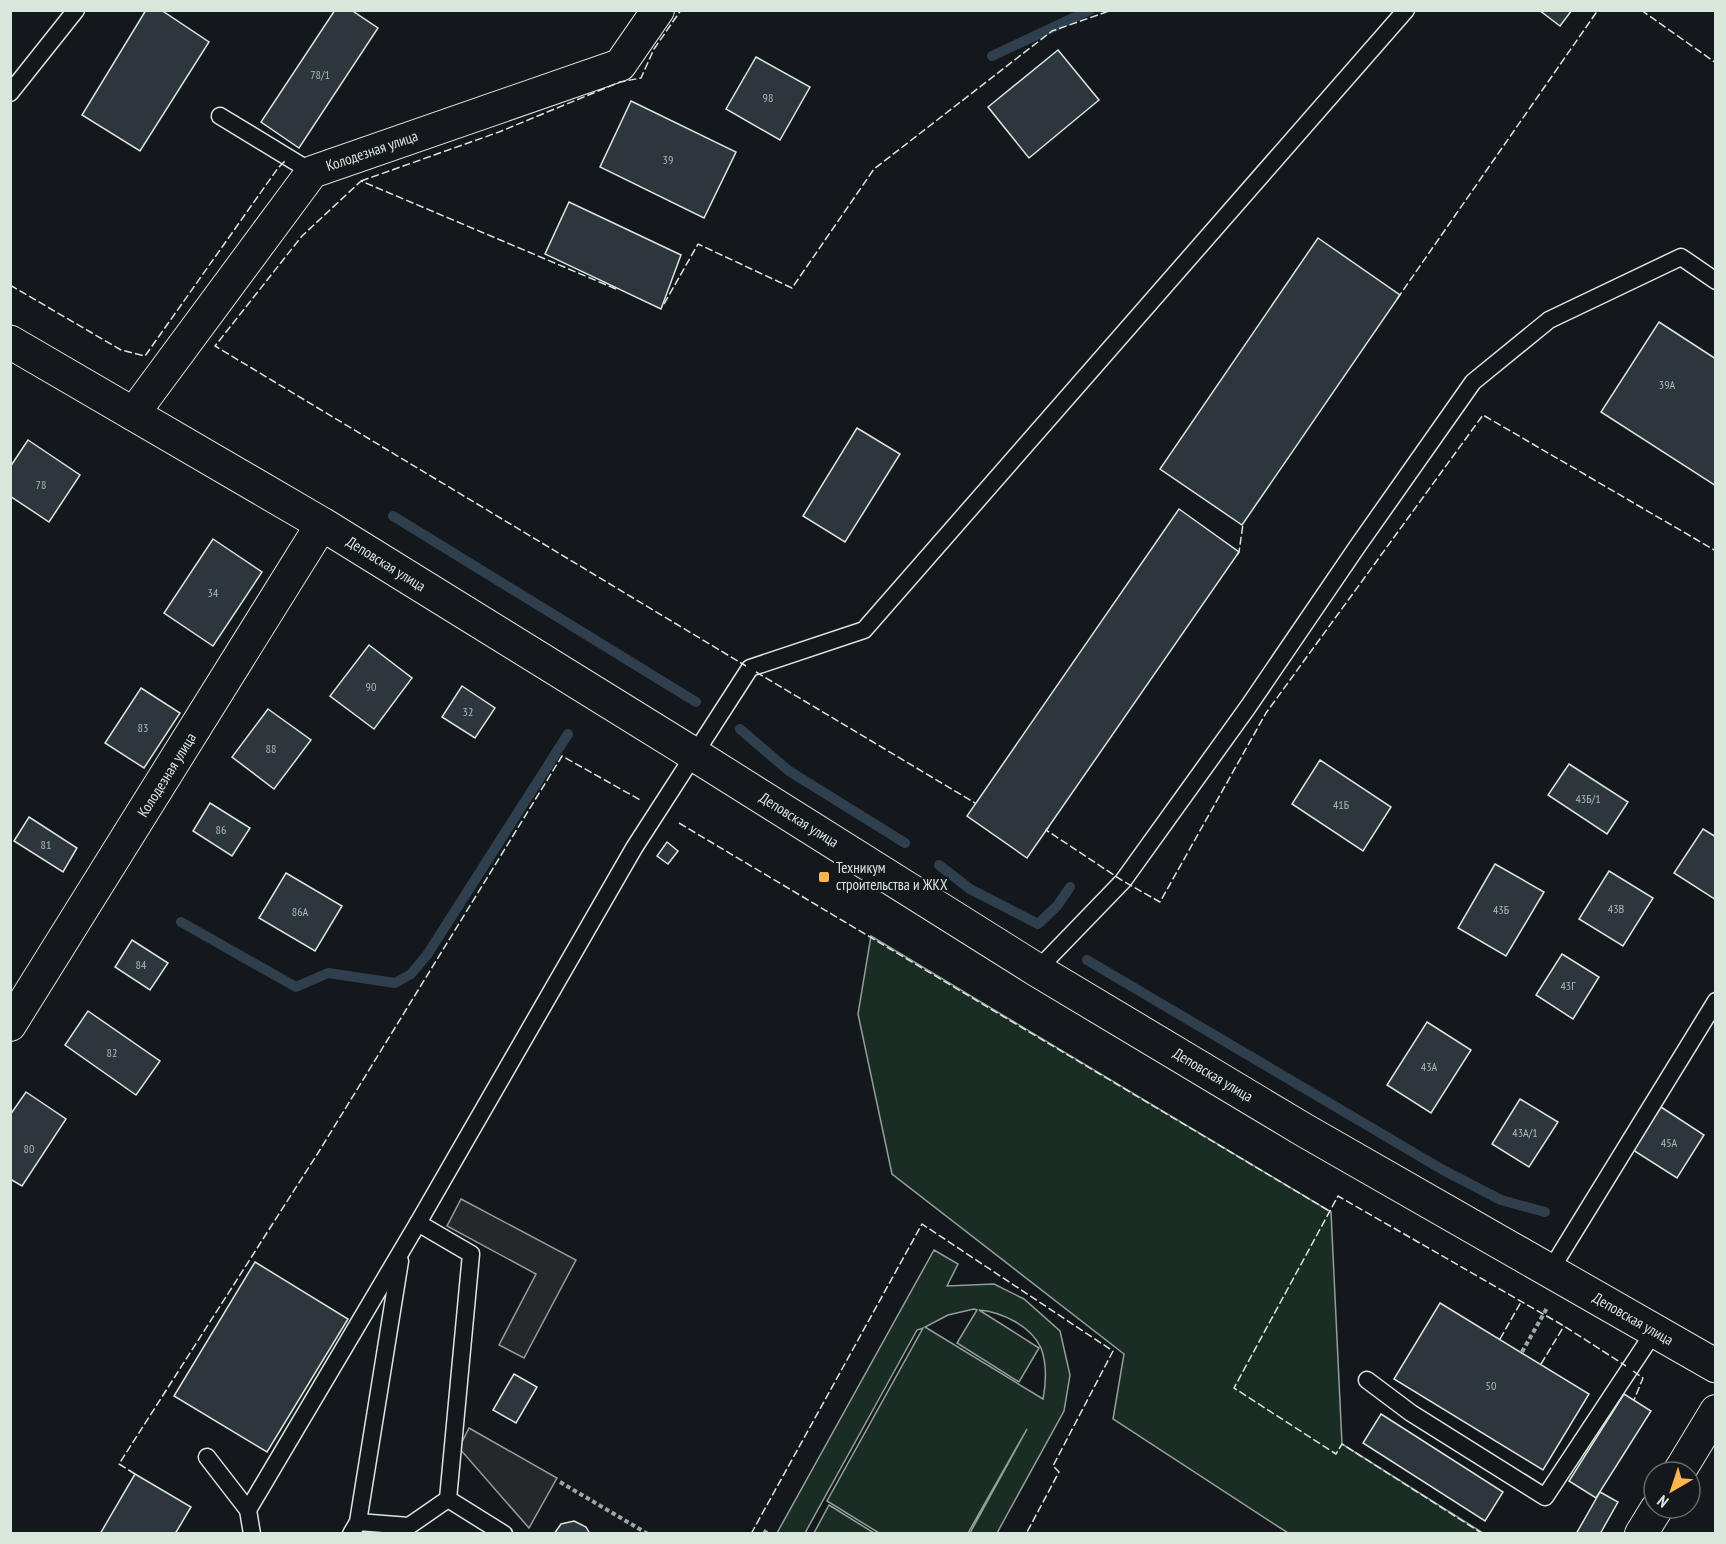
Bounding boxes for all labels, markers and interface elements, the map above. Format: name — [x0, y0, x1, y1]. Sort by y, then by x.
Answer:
house number: 78/1 — [310, 67, 330, 82]
house number: 98 — [763, 90, 773, 105]
street label: Колодезная улица — [323, 126, 420, 175]
house number: 39 — [663, 152, 673, 167]
house number: 39А — [1659, 377, 1676, 392]
house number: 78 — [36, 477, 46, 492]
street label: Деповская улица — [343, 532, 429, 595]
house number: 34 — [208, 585, 219, 600]
house number: 90 — [366, 679, 376, 694]
house number: 32 — [463, 704, 473, 719]
house number: 83 — [138, 720, 148, 735]
street label: Колодезная улица — [133, 729, 200, 820]
house number: 88 — [266, 741, 276, 756]
street label: Деповская улица — [756, 788, 842, 851]
house number: 43Б/1 — [1575, 791, 1601, 806]
house number: 41Б — [1333, 797, 1349, 812]
house number: 86 — [216, 822, 226, 837]
house number: 81 — [41, 837, 51, 852]
place label: Техникум строительства и ЖКХ — [836, 858, 948, 894]
marker: Техникум строительства и ЖКХ — [817, 870, 831, 884]
house number: 43В — [1608, 901, 1625, 916]
house number: 43Б — [1493, 902, 1509, 917]
house number: 86А — [292, 904, 309, 919]
house number: 84 — [136, 957, 147, 972]
house number: 43Г — [1560, 978, 1576, 993]
street label: Деповская улица — [1170, 1043, 1257, 1106]
house number: 82 — [107, 1045, 117, 1060]
house number: 43А — [1421, 1059, 1438, 1074]
house number: 43А/1 — [1512, 1125, 1538, 1140]
house number: 45А — [1661, 1135, 1678, 1150]
house number: 80 — [24, 1141, 34, 1156]
street label: Деповская улица — [1590, 1288, 1677, 1349]
house number: 50 — [1486, 1378, 1496, 1393]
north arrow — [1642, 1460, 1702, 1520]
text: N — [1653, 1491, 1672, 1512]

